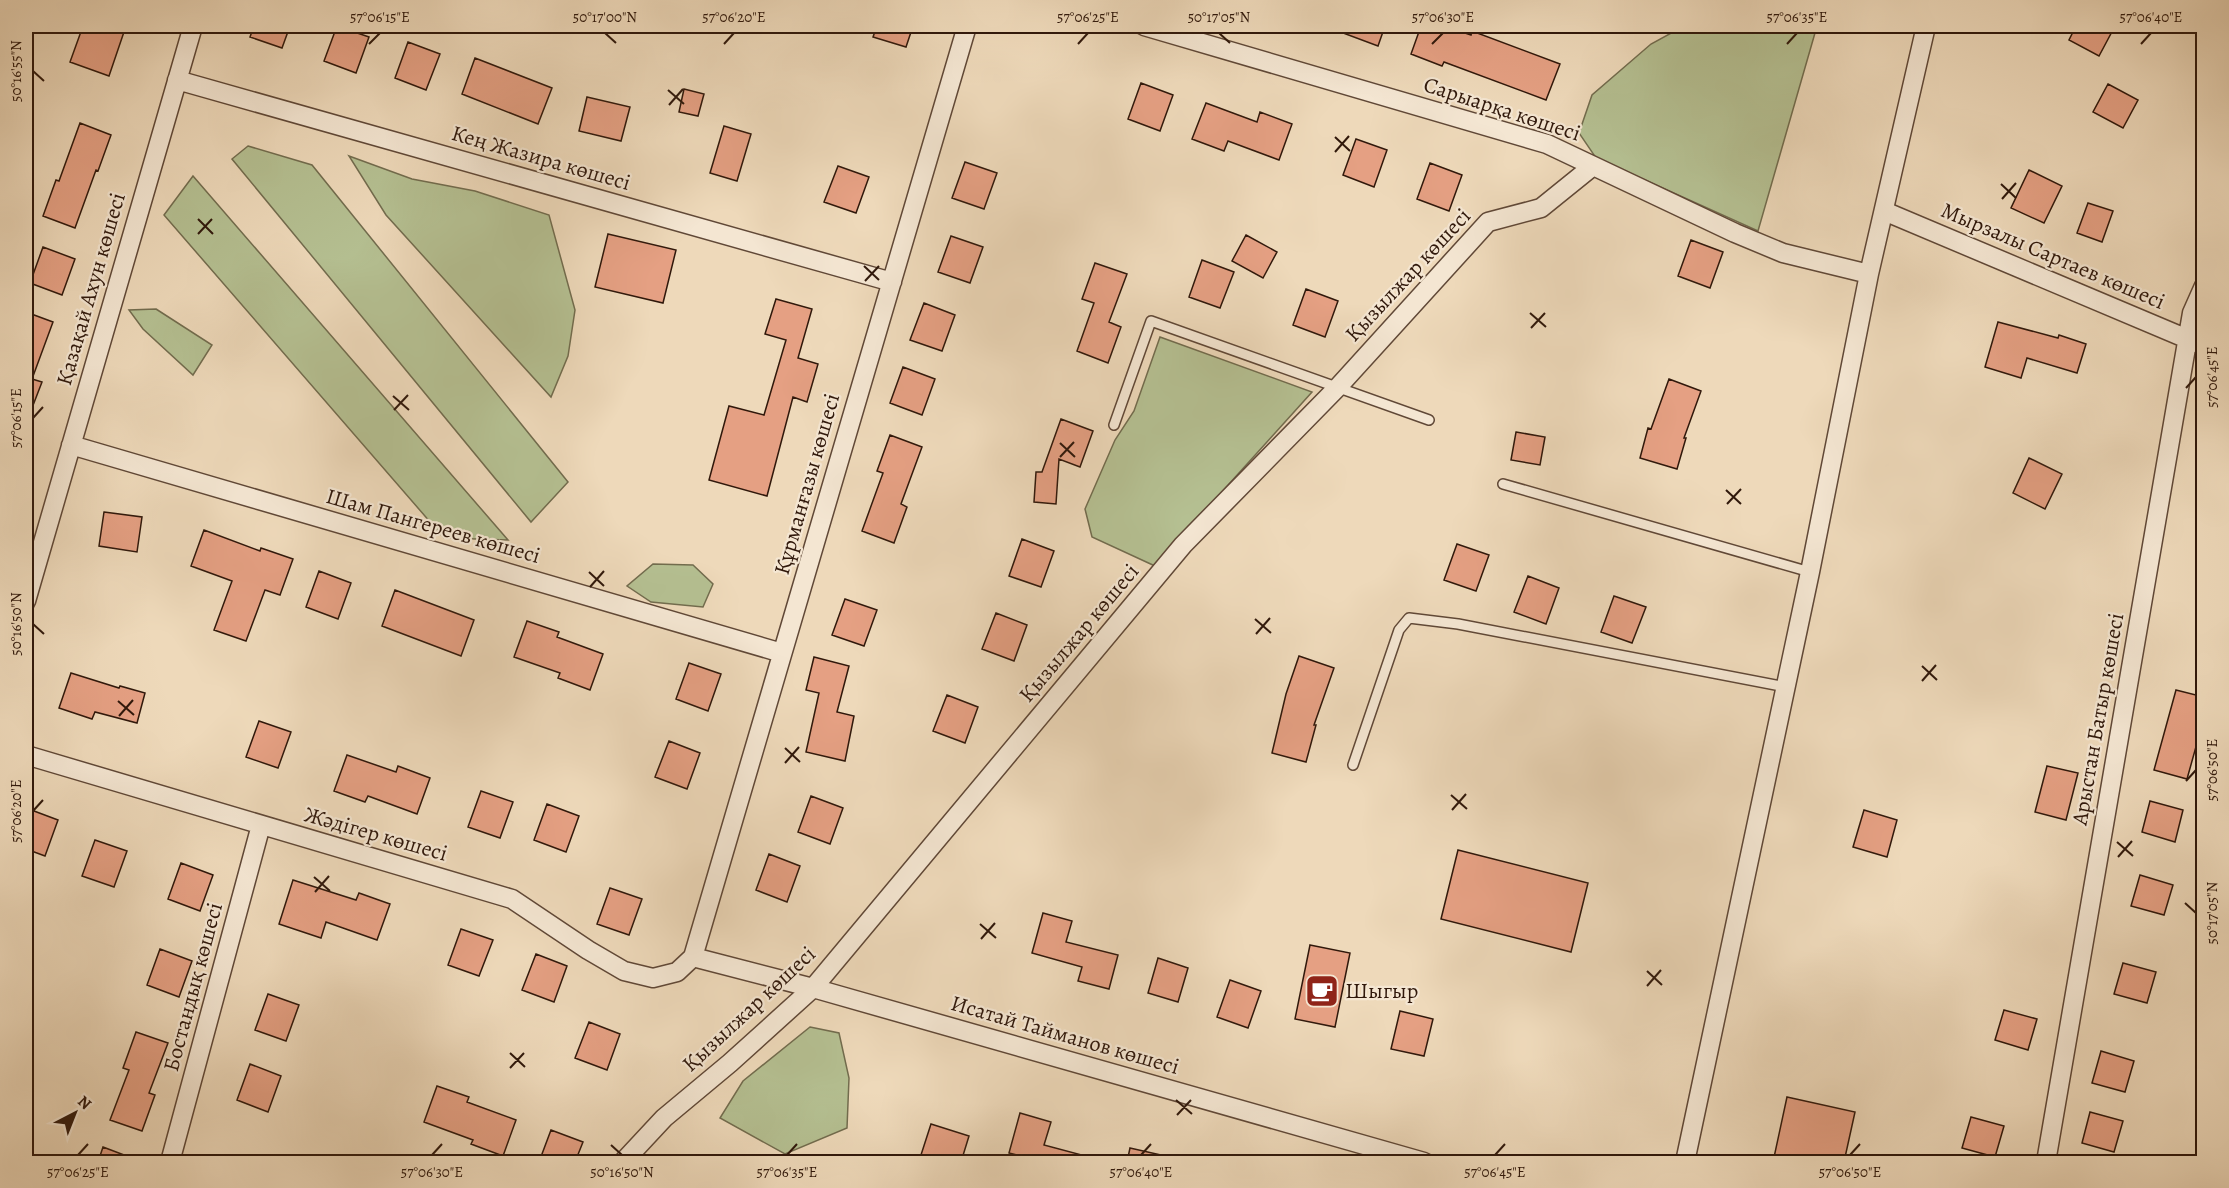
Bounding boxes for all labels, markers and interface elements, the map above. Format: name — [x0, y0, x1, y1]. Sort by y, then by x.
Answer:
text: 57°06'15"E — [350, 7, 410, 27]
text: 50°17'00"N — [573, 7, 637, 27]
text: 57°06'20"E — [702, 7, 766, 27]
text: 57°06'25"E — [1057, 7, 1119, 27]
text: 50°17'05"N — [1188, 7, 1251, 27]
text: 57°06'30"E — [1412, 7, 1474, 27]
text: 57°06'35"E — [1767, 7, 1827, 27]
text: 57°06'40"E — [2120, 7, 2182, 27]
text: 50°16'55"N — [6, 40, 26, 102]
street label: Сарыарқа көшесі — [1420, 69, 1584, 149]
street label: Кең Жазира көшесі — [448, 118, 634, 198]
street label: Қазақай Ахун көшесі — [49, 189, 133, 389]
street label: Мырзалы Сартаев көшесі — [1936, 195, 2170, 317]
street label: Қызылжар көшесі — [1338, 202, 1478, 348]
text: 57°06'45"E — [2202, 346, 2222, 408]
text: 57°06'15"E — [6, 388, 26, 448]
street label: Құрманғазы көшесі — [767, 390, 847, 578]
street label: Шам Пангереев көшесі — [322, 481, 544, 571]
street label: Қызылжар көшесі — [1012, 557, 1146, 709]
text: 50°16'50"N — [6, 592, 26, 656]
street label: Арыстан Батыр көшесі — [2064, 611, 2131, 828]
text: 57°06'50"E — [2202, 739, 2222, 801]
text: 57°06'20"E — [6, 779, 26, 843]
street label: Жәдігер көшесі — [301, 799, 451, 869]
text: 50°17'05"N — [2202, 881, 2222, 944]
street label: Бостандық көшесі — [156, 899, 230, 1075]
street label: Қызылжар көшесі — [676, 939, 822, 1079]
cafe icon: Шыгыр — [1304, 973, 1340, 1009]
place label: Шыгыр — [1345, 976, 1418, 1006]
street label: Исатай Тайманов көшесі — [947, 988, 1183, 1082]
north arrow — [45, 1083, 105, 1143]
text: N — [73, 1091, 96, 1115]
text: 57°06'25"E — [47, 1162, 109, 1182]
text: 57°06'30"E — [401, 1162, 463, 1182]
text: 50°16'50"N — [590, 1162, 654, 1182]
text: 57°06'35"E — [757, 1162, 817, 1182]
text: 57°06'40"E — [1110, 1162, 1172, 1182]
text: 57°06'45"E — [1464, 1162, 1526, 1182]
text: 57°06'50"E — [1819, 1162, 1881, 1182]

